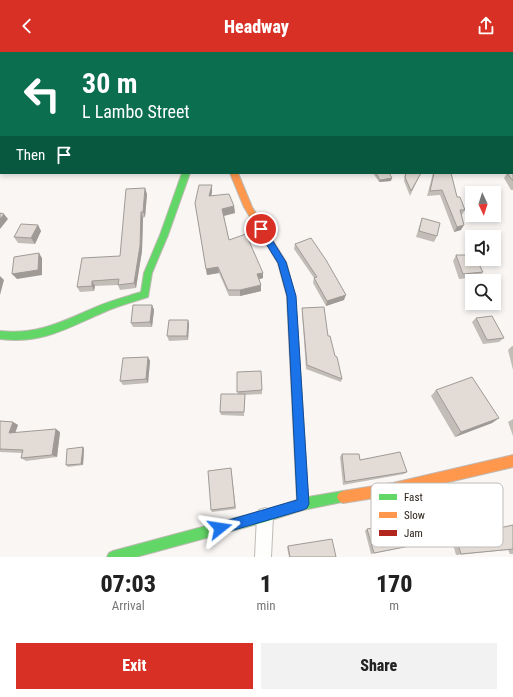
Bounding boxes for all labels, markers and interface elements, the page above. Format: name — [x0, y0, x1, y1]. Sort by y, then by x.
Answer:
icon: back — [16, 15, 38, 37]
icon: share — [475, 15, 497, 37]
text: Headway — [224, 16, 289, 37]
text: 30 m — [82, 67, 138, 100]
icon: left — [16, 68, 68, 120]
text: L Lambo Street — [82, 101, 190, 122]
icon: arrive — [53, 144, 75, 166]
text: Then — [16, 146, 45, 164]
north arrow — [465, 186, 501, 222]
map controls — [465, 186, 501, 310]
pin — [244, 212, 278, 246]
icon: arrive — [250, 218, 272, 240]
button: sound — [465, 230, 501, 266]
button: search — [465, 274, 501, 310]
legend — [371, 483, 503, 547]
text: Fast — [404, 491, 423, 504]
position arrow — [199, 507, 241, 549]
text: Slow — [404, 509, 425, 522]
text: Jam — [404, 527, 423, 540]
text: 07:03 — [100, 570, 156, 598]
text: 1 — [260, 570, 272, 598]
text: 170 — [376, 570, 413, 598]
text: Arrival — [112, 598, 145, 613]
text: min — [256, 598, 276, 613]
text: m — [389, 598, 399, 613]
button: Exit — [16, 643, 253, 689]
button: Share — [261, 643, 497, 689]

